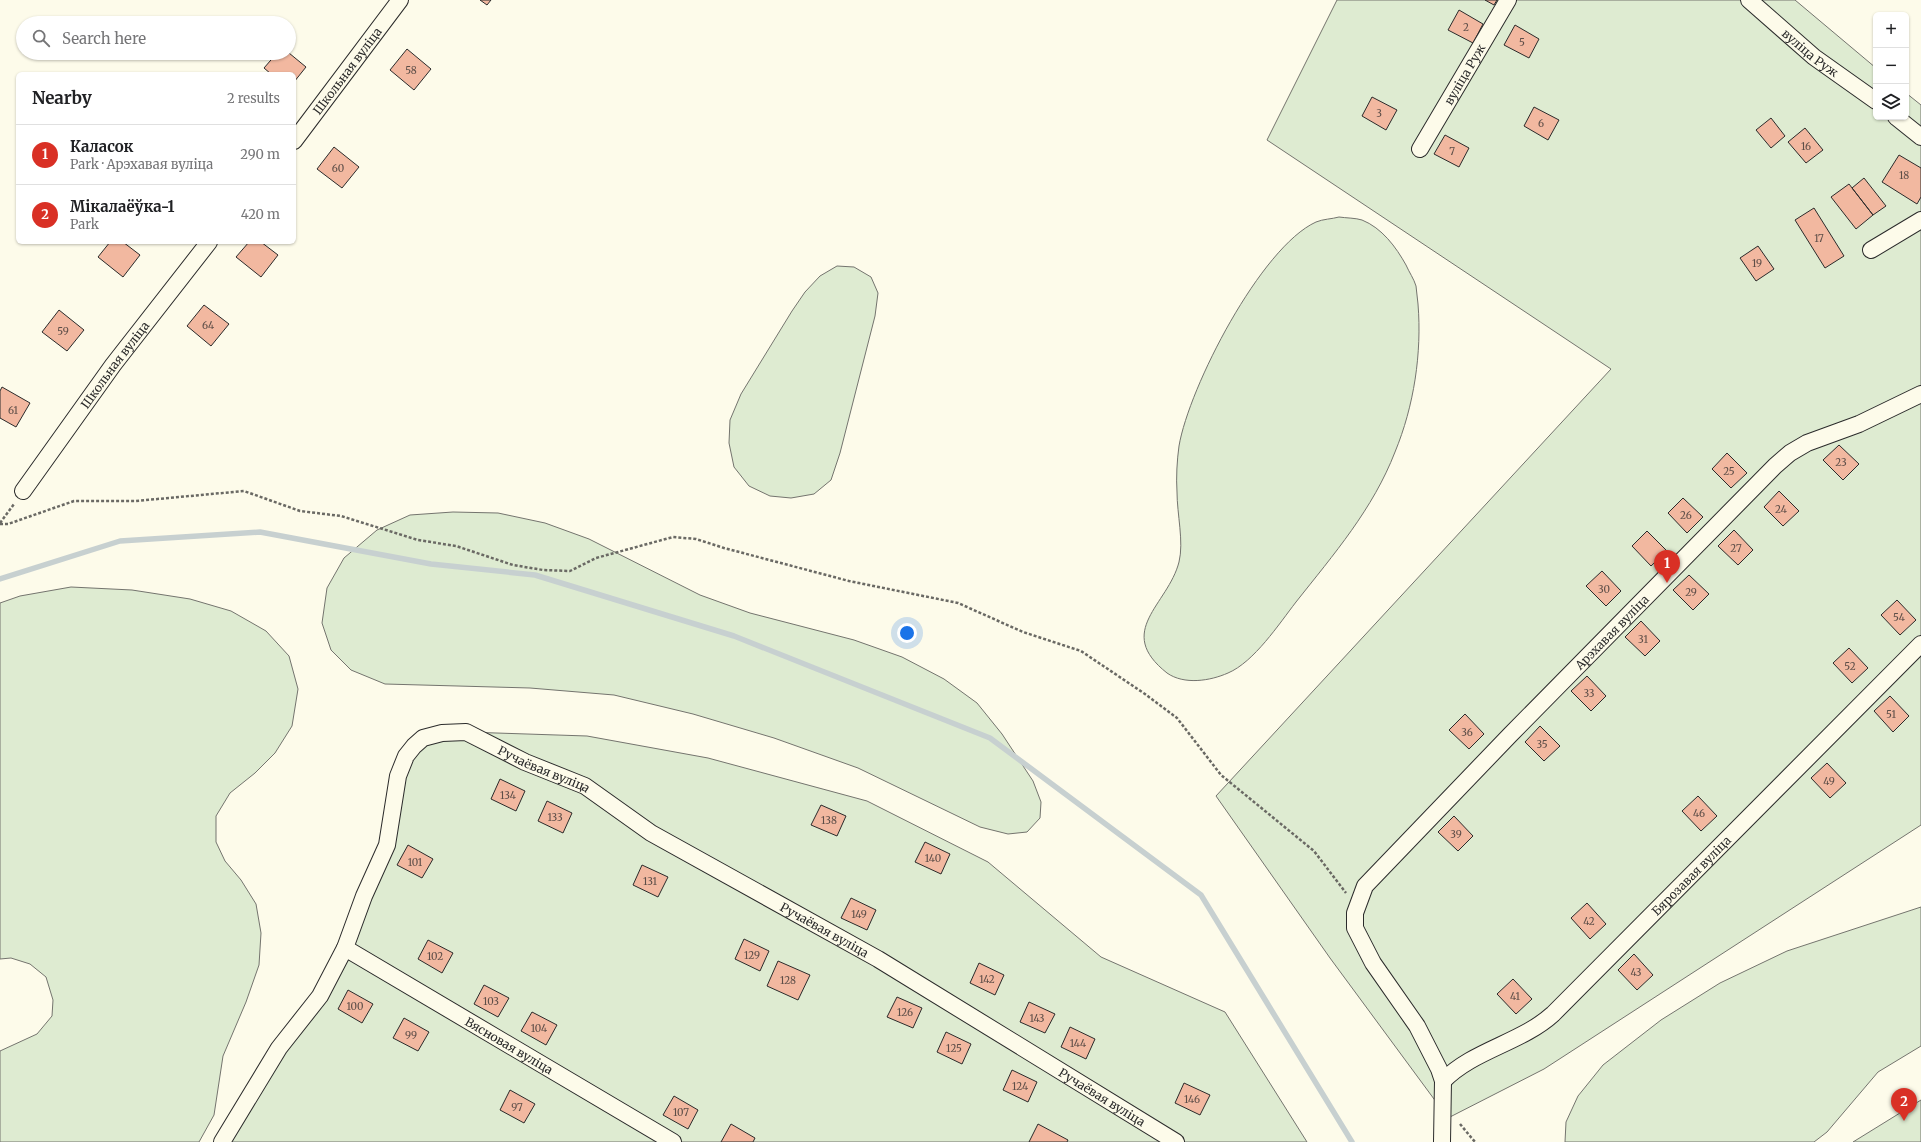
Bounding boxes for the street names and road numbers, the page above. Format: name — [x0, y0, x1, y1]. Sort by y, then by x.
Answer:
street label: Школьная вуліца — [309, 24, 385, 117]
street label: вуліца Руж — [1779, 25, 1842, 80]
street label: вуліца Руж — [1440, 41, 1488, 107]
street label: Школьная вуліца — [77, 318, 152, 411]
street label: Арэхавая вуліца — [1571, 591, 1652, 673]
street label: Ручаёвая вуліца — [496, 742, 594, 795]
street label: Бярозавая вуліца — [1648, 832, 1734, 918]
street label: Ручаёвая вуліца — [778, 899, 872, 960]
street label: Вясновая вуліца — [463, 1013, 557, 1077]
street label: Ручаёвая вуліца — [1056, 1064, 1149, 1129]

